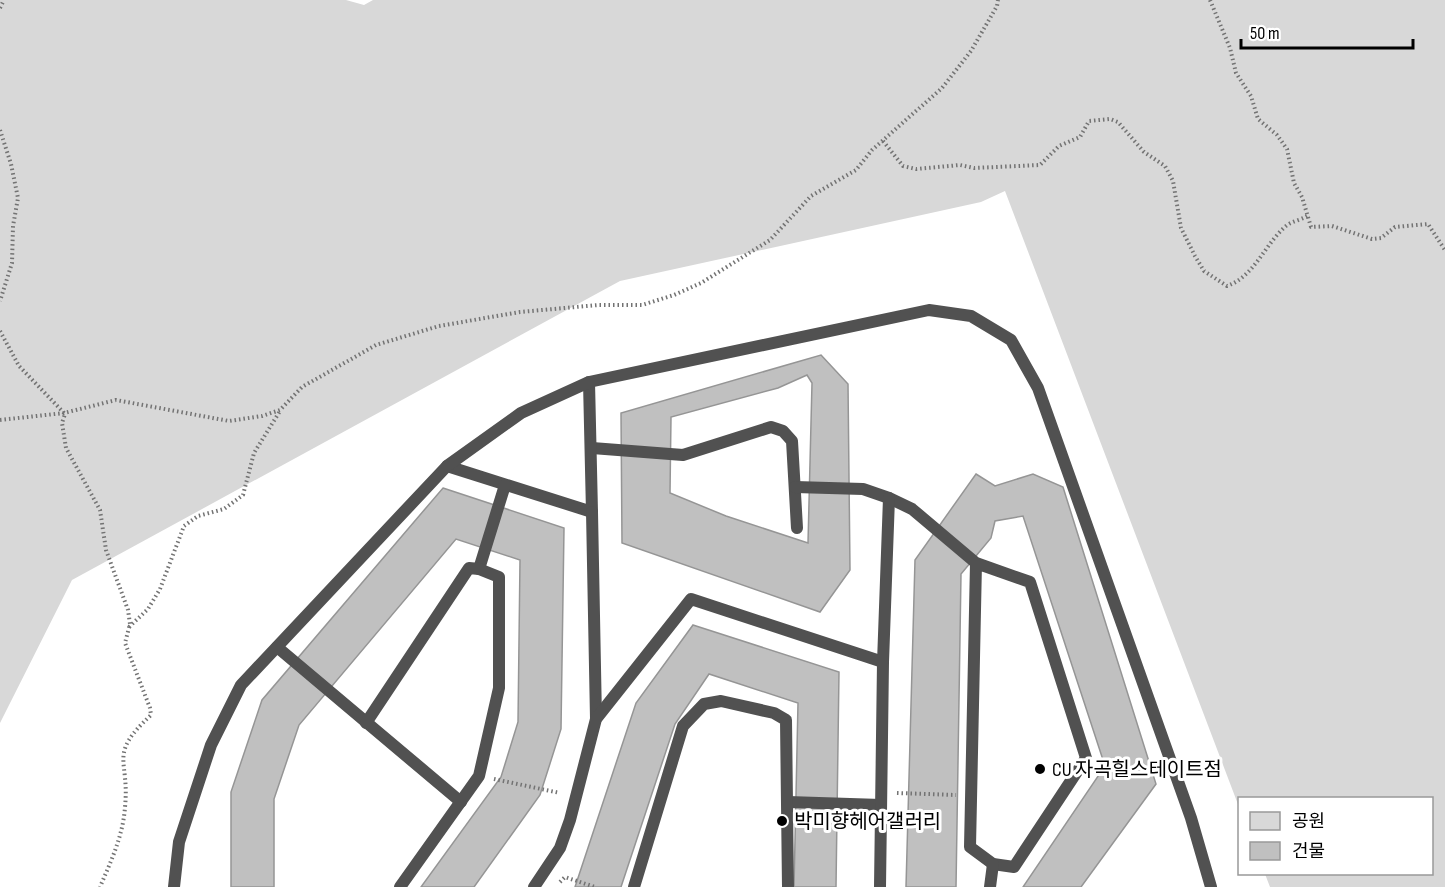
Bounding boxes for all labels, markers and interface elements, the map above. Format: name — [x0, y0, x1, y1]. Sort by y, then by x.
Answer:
scale bar — [1241, 12, 1414, 50]
text: 50 m — [1250, 23, 1280, 44]
place label: CU 자곡힐스테이트점 — [1052, 758, 1222, 782]
marker: CU 자곡힐스테이트점 — [1033, 762, 1047, 776]
legend — [1238, 797, 1433, 875]
place label: 박미향헤어갤러리 — [794, 810, 941, 834]
text: 공원 — [1292, 811, 1325, 832]
marker: 박미향헤어갤러리 — [775, 814, 789, 828]
text: 건물 — [1292, 841, 1325, 862]

